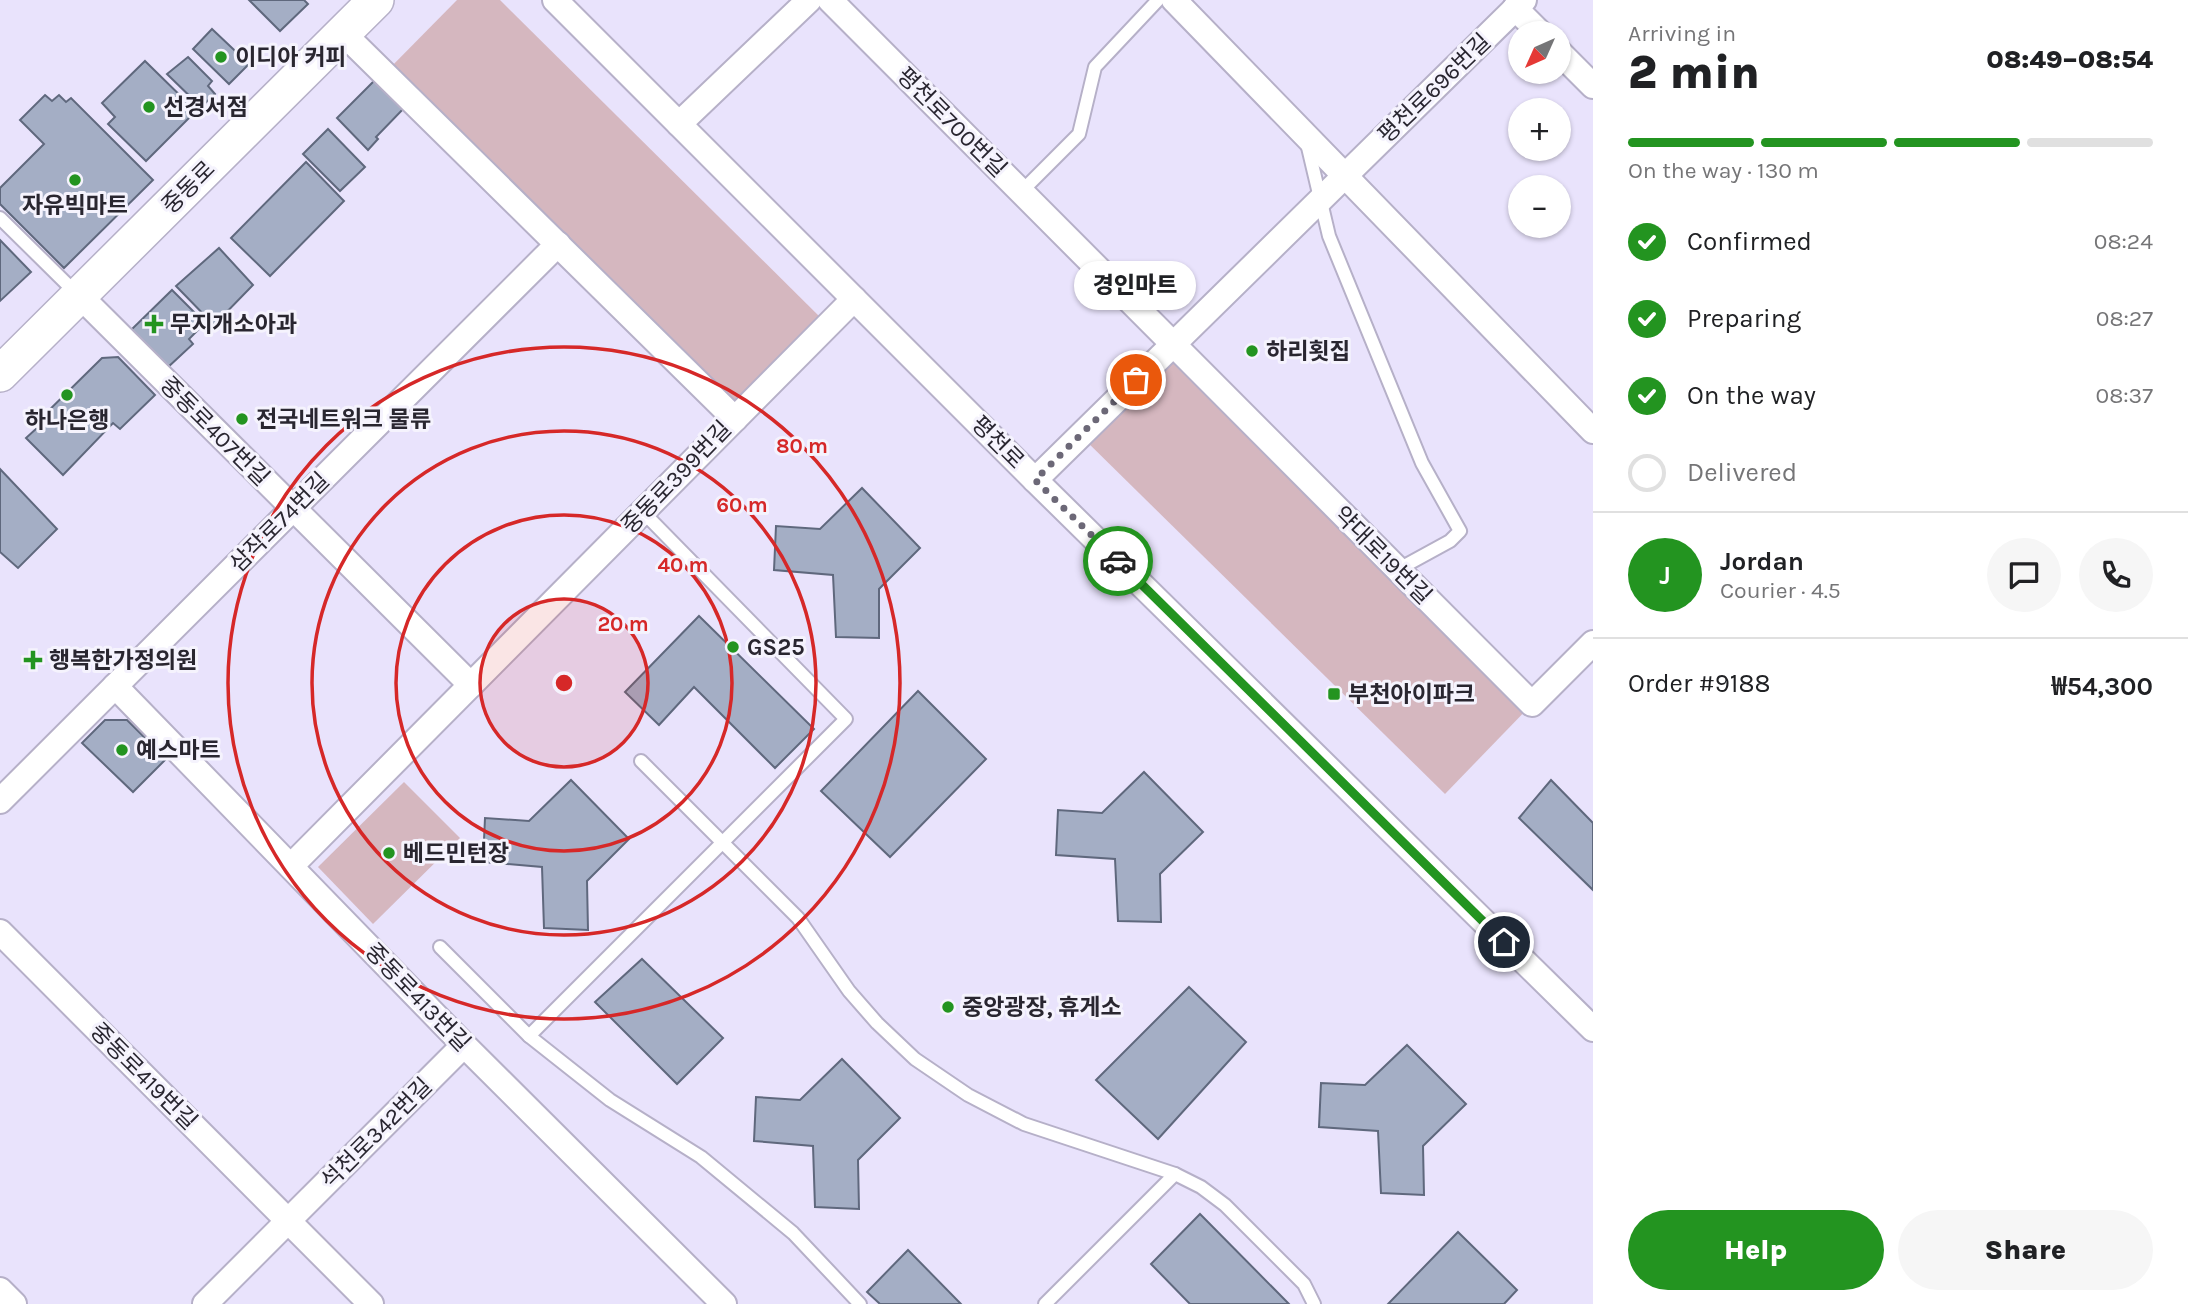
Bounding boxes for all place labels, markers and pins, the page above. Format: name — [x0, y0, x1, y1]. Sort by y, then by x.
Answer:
place label: 이디아 커피 — [235, 44, 347, 71]
marker: 이디아 커피 — [213, 49, 229, 65]
place label: 선경서점 — [163, 94, 248, 121]
marker: 선경서점 — [141, 99, 157, 115]
marker: 자유빅마트 — [67, 172, 83, 188]
place label: 자유빅마트 — [22, 192, 128, 219]
callout: 경인마트 — [1075, 261, 1197, 310]
place label: 무지개소아과 — [170, 311, 297, 338]
marker: 무지개소아과 — [144, 314, 164, 334]
place label: 하리횟집 — [1266, 338, 1351, 365]
marker: 하리횟집 — [1244, 343, 1260, 359]
pin — [1106, 350, 1166, 410]
marker: 하나은행 — [59, 387, 75, 403]
place label: 전국네트워크 물류 — [256, 406, 431, 433]
place label: 하나은행 — [25, 407, 109, 434]
marker: 전국네트워크 물류 — [234, 411, 250, 427]
place label: GS25 — [747, 634, 805, 661]
marker: GS25 — [725, 639, 741, 655]
place label: 행복한가정의원 — [49, 647, 197, 674]
marker: 행복한가정의원 — [23, 650, 43, 670]
centre of rings — [552, 671, 576, 695]
place label: 부천아이파크 — [1348, 681, 1475, 708]
marker: 부천아이파크 — [1326, 686, 1342, 702]
place label: 예스마트 — [136, 737, 221, 764]
marker: 예스마트 — [114, 742, 130, 758]
place label: 베드민턴장 — [403, 840, 509, 867]
marker: 베드민턴장 — [381, 845, 397, 861]
pin — [1474, 912, 1534, 972]
place label: 중앙광장, 휴게소 — [962, 994, 1122, 1021]
marker: 중앙광장, 휴게소 — [940, 999, 956, 1015]

